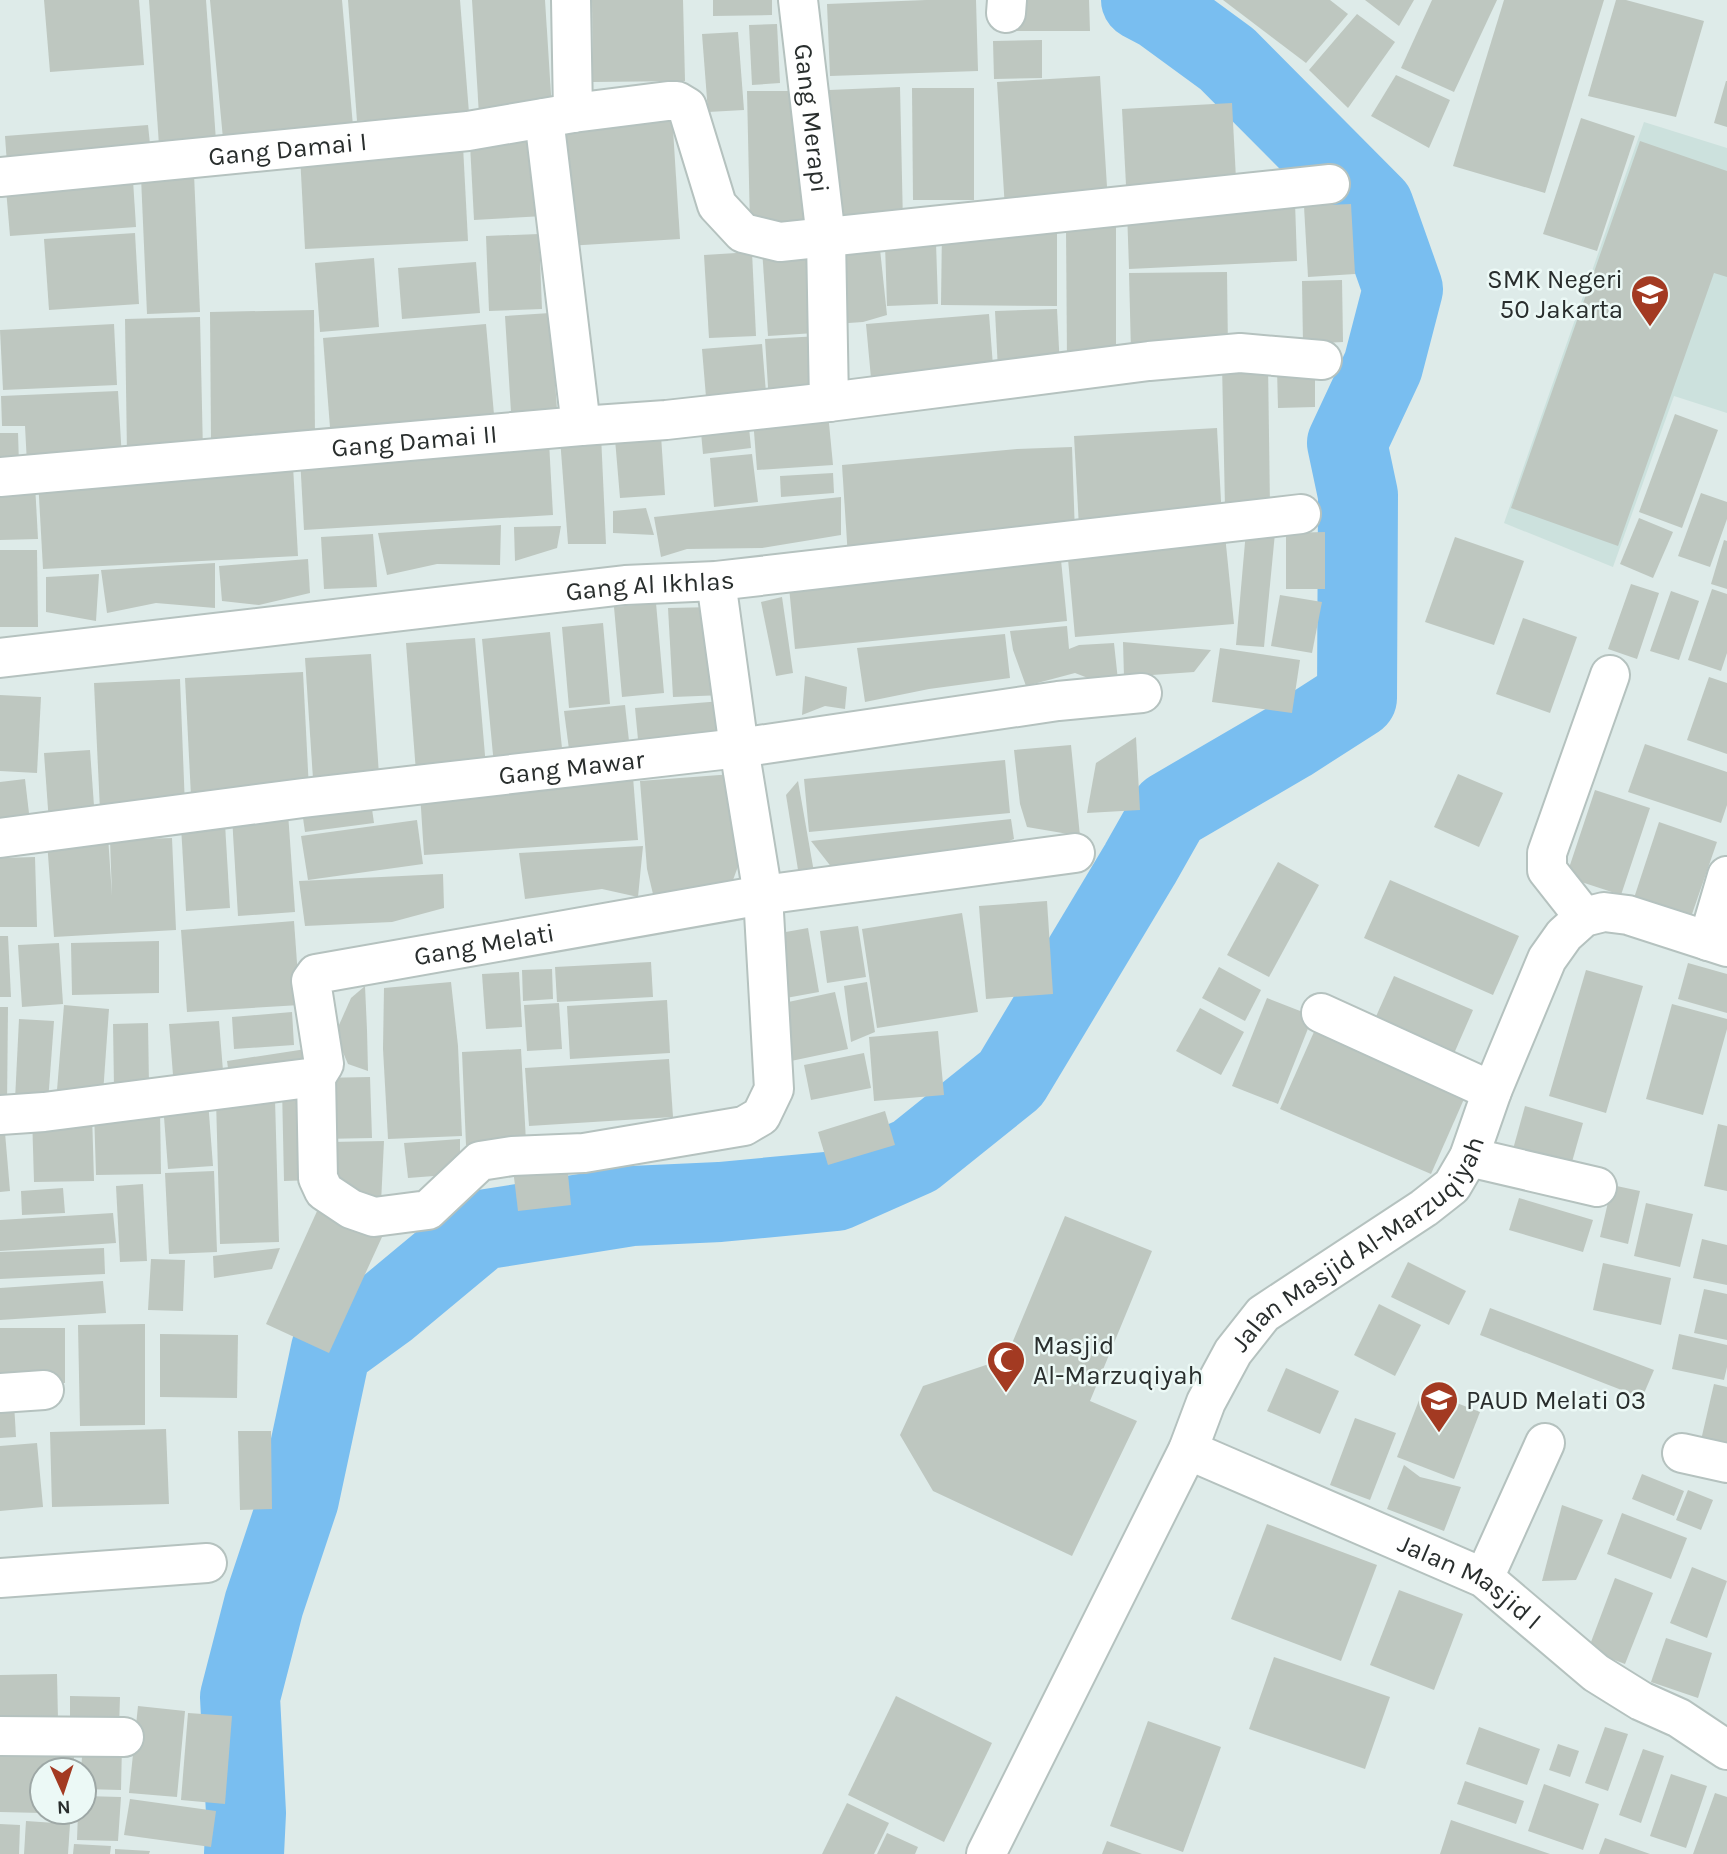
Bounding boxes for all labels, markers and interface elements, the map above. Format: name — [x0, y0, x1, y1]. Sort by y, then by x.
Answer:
street label: Gang Merapi — [787, 42, 836, 194]
street label: Gang Damai I — [207, 126, 368, 172]
place label: SMK Negeri 50 Jakarta — [1487, 264, 1623, 325]
school or university icon: SMK Negeri 50 Jakarta — [1629, 273, 1671, 328]
street label: Gang Damai II — [330, 418, 499, 464]
street label: Gang Al Ikhlas — [564, 564, 736, 608]
street label: Gang Mawar — [497, 744, 647, 791]
street label: Gang Melati — [412, 917, 557, 972]
street label: Jalan Masjid Al-Marzuqiyah — [1224, 1132, 1491, 1358]
place label: Masjid Al-Marzuqiyah — [1033, 1330, 1203, 1391]
mosque icon: Masjid Al-Marzuqiyah — [985, 1339, 1027, 1394]
school or university icon: PAUD Melati 03 — [1418, 1379, 1460, 1434]
place label: PAUD Melati 03 — [1466, 1385, 1646, 1416]
street label: Jalan Masjid I — [1393, 1528, 1548, 1636]
north arrow — [28, 1756, 98, 1826]
text: N — [56, 1796, 71, 1818]

